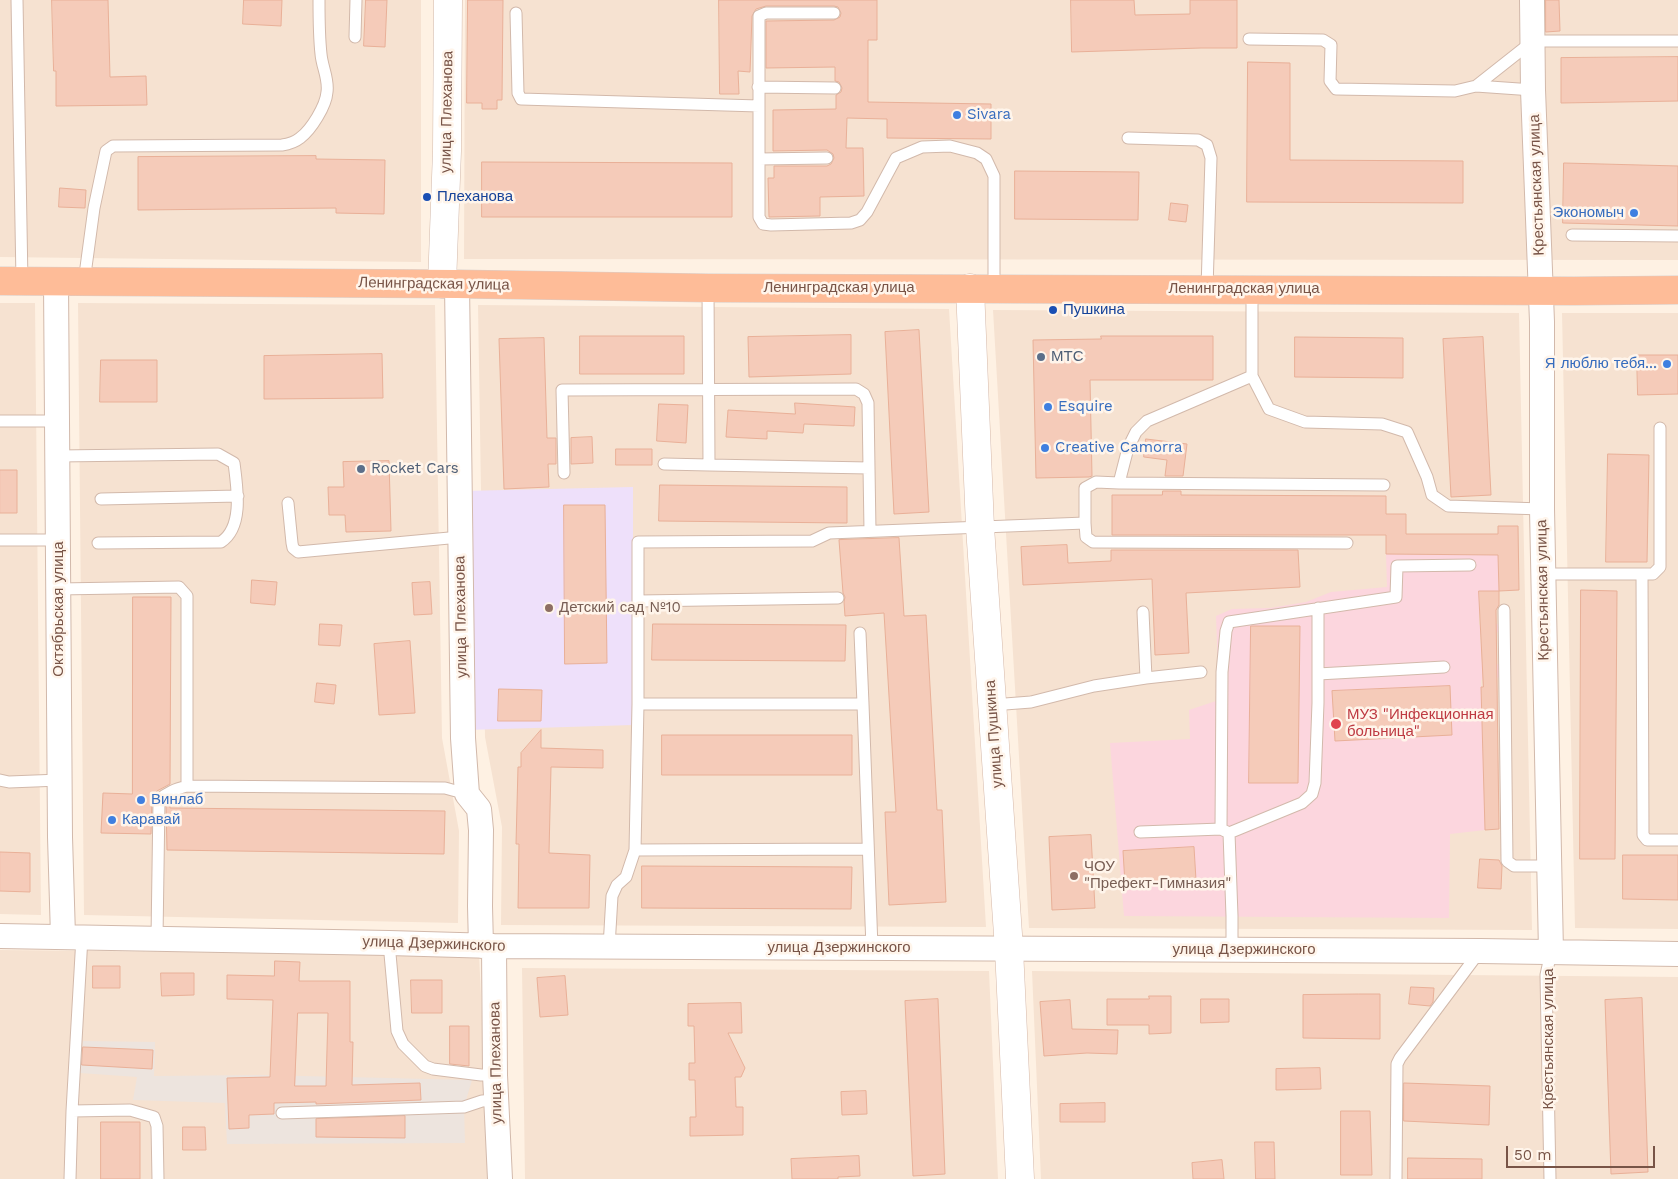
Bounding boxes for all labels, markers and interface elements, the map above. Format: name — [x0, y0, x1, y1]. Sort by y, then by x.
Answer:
street label: улица Плеханова — [437, 51, 457, 173]
place label: Sivara — [967, 106, 1011, 124]
marker: Sivara — [951, 109, 963, 121]
street label: Крестьянская улица — [1526, 114, 1548, 256]
place label: Плеханова — [437, 188, 513, 206]
marker: Плеханова — [421, 191, 433, 203]
place label: Экономыч — [1553, 204, 1624, 222]
marker: Экономыч — [1628, 207, 1640, 219]
street label: Ленинградская улица — [358, 274, 510, 294]
street label: Ленинградская улица — [763, 279, 915, 297]
street label: Ленинградская улица — [1168, 280, 1320, 298]
place label: Пушкина — [1063, 301, 1125, 319]
marker: Пушкина — [1047, 304, 1059, 316]
place label: МТС — [1051, 348, 1083, 366]
marker: МТС — [1035, 351, 1047, 363]
place label: Я люблю тебя... — [1545, 355, 1657, 373]
marker: Я люблю тебя... — [1661, 358, 1673, 370]
place label: Esquire — [1058, 398, 1113, 416]
marker: Esquire — [1042, 401, 1054, 413]
place label: Creative Camorra — [1055, 439, 1182, 457]
marker: Creative Camorra — [1039, 442, 1051, 454]
place label: Rocket Cars — [371, 460, 459, 478]
marker: Rocket Cars — [355, 463, 367, 475]
street label: Крестьянская улица — [1533, 519, 1553, 661]
street label: Октябрьская улица — [50, 541, 68, 677]
street label: улица Плеханова — [451, 556, 471, 678]
place label: Детский сад №10 — [559, 599, 681, 617]
marker: Детский сад №10 — [543, 602, 555, 614]
street label: улица Пушкина — [981, 679, 1007, 789]
place label: МУЗ "Инфекционная больница" — [1347, 706, 1494, 741]
marker: МУЗ "Инфекционная больница" — [1329, 717, 1343, 731]
place label: Винлаб — [151, 791, 203, 809]
marker: Винлаб — [135, 794, 147, 806]
place label: Каравай — [122, 811, 180, 829]
marker: Каравай — [106, 814, 118, 826]
place label: ЧОУ "Префект-Гимназия" — [1084, 858, 1231, 893]
marker: ЧОУ "Префект-Гимназия" — [1068, 870, 1080, 882]
street label: улица Дзержинского — [362, 933, 506, 955]
street label: улица Дзержинского — [767, 939, 911, 957]
street label: улица Дзержинского — [1172, 941, 1316, 959]
street label: Крестьянская улица — [1540, 968, 1558, 1110]
street label: улица Плеханова — [486, 1002, 506, 1124]
scale bar — [1508, 1136, 1657, 1168]
text: 50 m — [1514, 1146, 1551, 1164]

